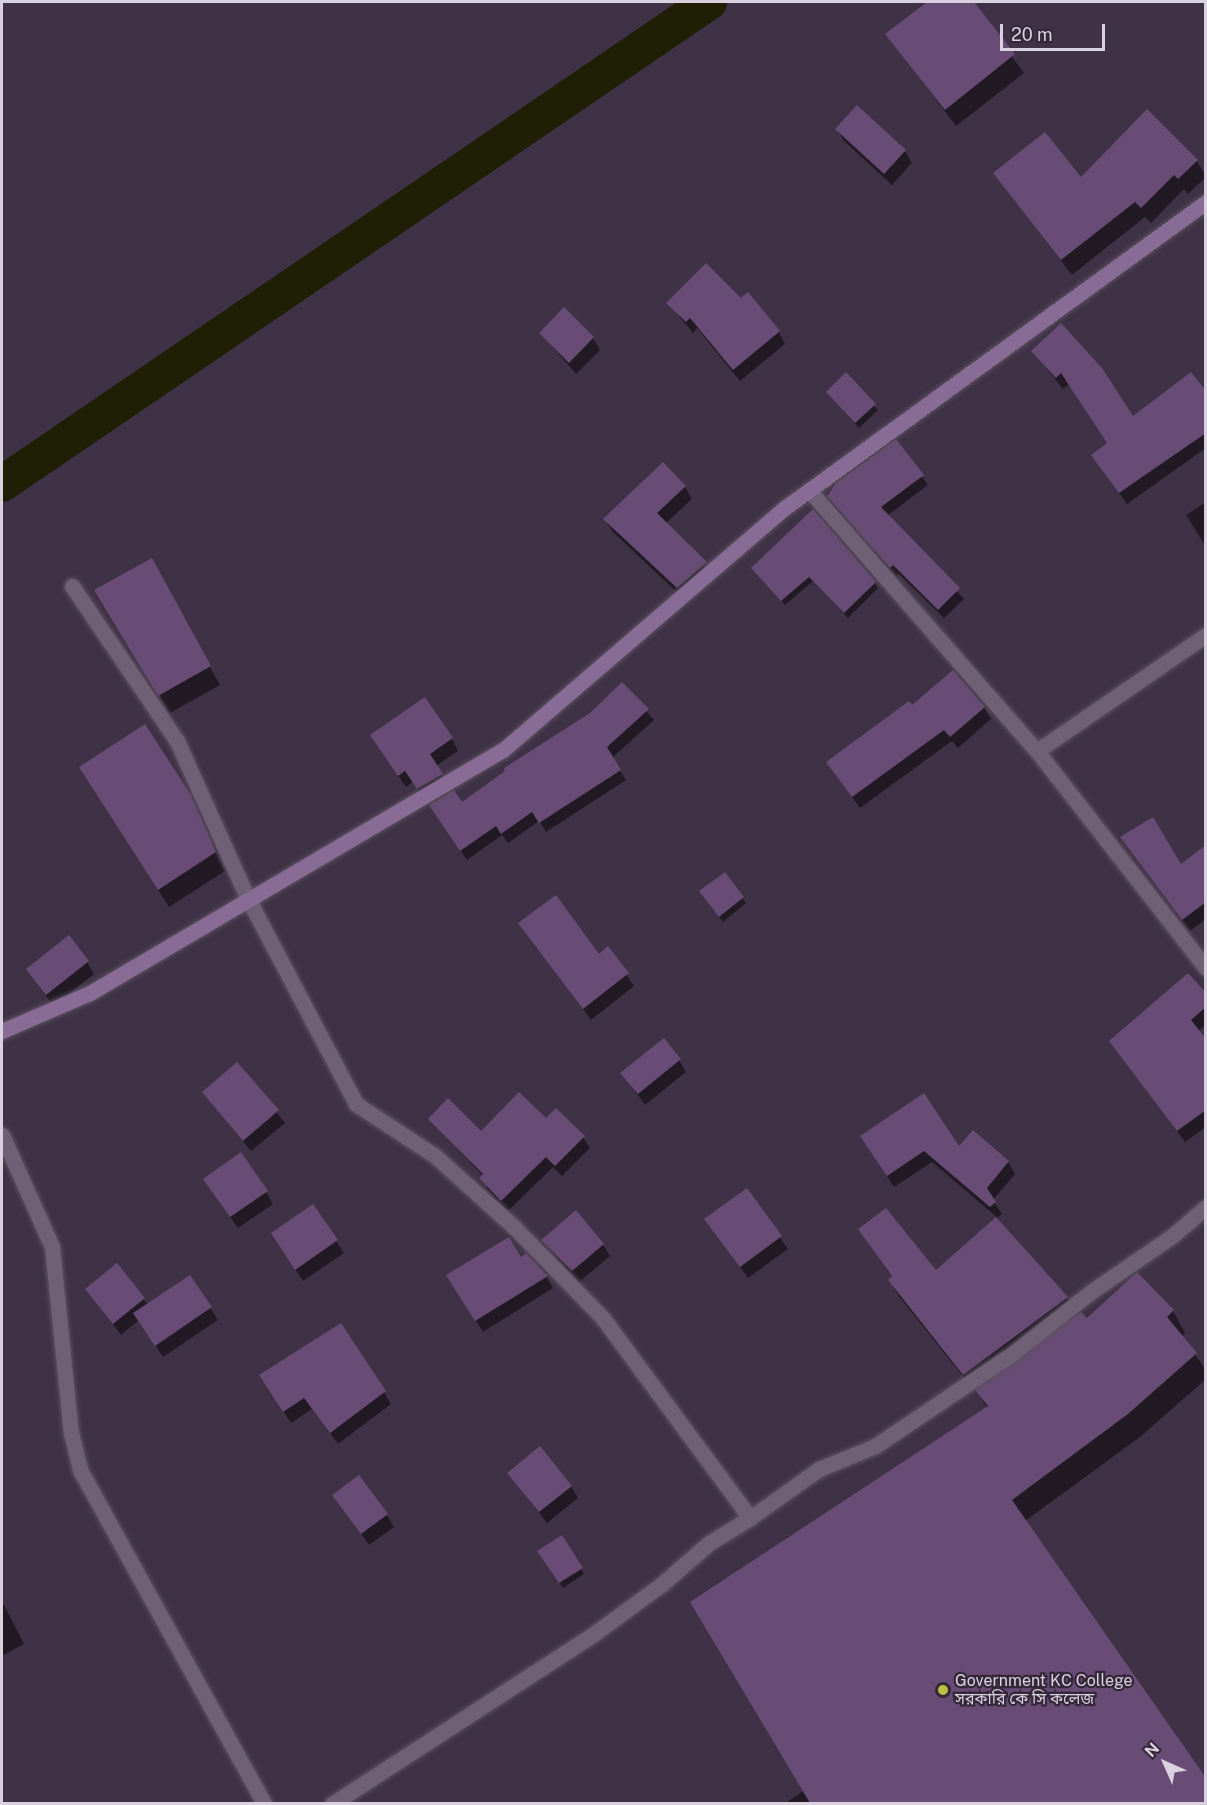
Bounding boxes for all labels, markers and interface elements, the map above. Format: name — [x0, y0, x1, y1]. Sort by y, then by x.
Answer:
scale bar — [1003, 12, 1108, 50]
text: 20 m — [1011, 24, 1053, 45]
place label: Government KC College সরকারি কে সি কলেজ — [955, 1671, 1133, 1709]
marker: Government KC College সরকারি কে সি কলেজ — [936, 1683, 950, 1697]
north arrow — [1135, 1733, 1195, 1793]
text: N — [1141, 1739, 1163, 1761]

